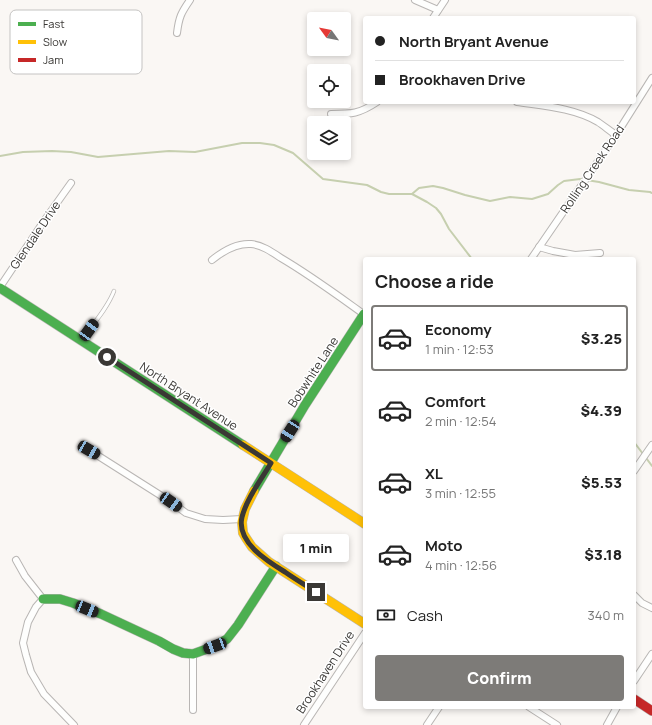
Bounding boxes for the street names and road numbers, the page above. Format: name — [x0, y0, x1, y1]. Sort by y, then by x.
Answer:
street label: Rolling Creek Road — [556, 121, 628, 217]
street label: Glendale Drive — [6, 197, 64, 273]
street label: Bobwhite Lane — [284, 333, 342, 411]
street label: North Bryant Avenue — [137, 358, 241, 434]
street label: Brookhaven Drive — [292, 627, 358, 717]

